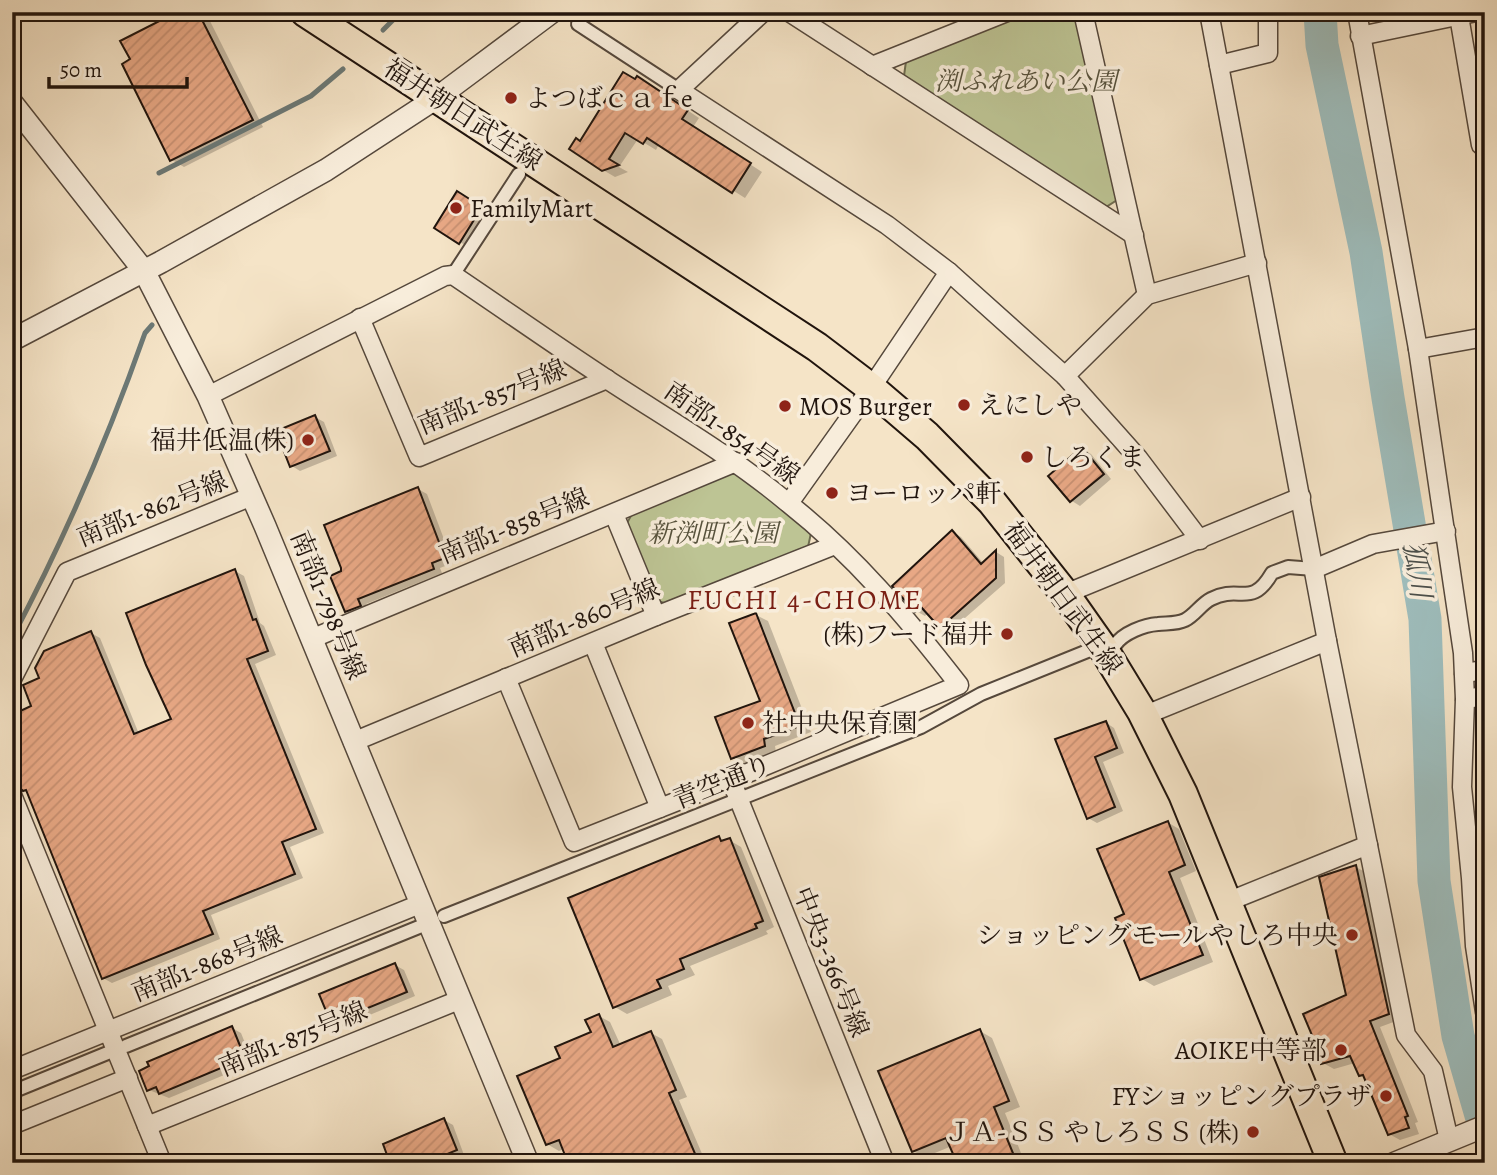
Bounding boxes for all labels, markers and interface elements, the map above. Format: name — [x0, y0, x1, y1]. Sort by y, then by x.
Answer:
scale bar — [49, 46, 187, 90]
street label: 福井朝日武生線 — [377, 51, 549, 179]
text: 50 m — [60, 56, 102, 84]
park label: 渕ふれあい公園 — [935, 64, 1121, 99]
place label: よつばｃａｆe — [525, 81, 693, 116]
marker: よつばｃａｆe — [503, 90, 519, 106]
place label: FamilyMart — [470, 191, 594, 226]
marker: FamilyMart — [448, 200, 464, 216]
street label: 南部1-857号線 — [412, 351, 572, 443]
street label: 南部1-854号線 — [657, 373, 807, 493]
place label: えにしや — [978, 388, 1082, 423]
place label: MOS Burger — [799, 389, 932, 424]
marker: えにしや — [956, 397, 972, 413]
marker: MOS Burger — [777, 398, 793, 414]
place label: 福井低温(株) — [150, 423, 294, 458]
marker: 福井低温(株) — [300, 432, 316, 448]
place label: しろくま — [1041, 440, 1145, 475]
marker: しろくま — [1019, 449, 1035, 465]
street label: 南部1-862号線 — [71, 463, 233, 555]
place label: ヨーロッパ軒 — [846, 476, 1001, 511]
street label: 南部1-858号線 — [434, 480, 594, 572]
marker: ヨーロッパ軒 — [824, 485, 840, 501]
street label: 福井朝日武生線 — [995, 514, 1131, 682]
park label: 新渕町公園 — [648, 516, 782, 551]
street label: 南部1-798号線 — [282, 525, 374, 685]
water label: 狐川 — [1394, 539, 1441, 604]
street label: 南部1-860号線 — [503, 570, 665, 666]
district label: FUCHI 4-CHOME — [687, 581, 923, 619]
place label: (株)フード福井 — [824, 617, 993, 652]
marker: (株)フード福井 — [999, 626, 1015, 642]
place label: 社中央保育園 — [762, 706, 918, 741]
marker: 社中央保育園 — [740, 715, 756, 731]
street label: 青空通り — [667, 746, 777, 818]
street label: 中央3-366号線 — [785, 881, 877, 1043]
street label: 南部1-868号線 — [126, 918, 288, 1010]
place label: ショッピングモールやしろ中央 — [977, 918, 1338, 953]
marker: ショッピングモールやしろ中央 — [1344, 927, 1360, 943]
street label: 南部1-875号線 — [213, 993, 373, 1085]
place label: AOIKE中等部 — [1174, 1033, 1327, 1068]
marker: AOIKE中等部 — [1333, 1042, 1349, 1058]
place label: FYショッピングプラザ — [1112, 1079, 1372, 1114]
marker: FYショッピングプラザ — [1378, 1088, 1394, 1104]
place label: ＪＡ-ＳＳ やしろＳＳ (株) — [945, 1115, 1239, 1150]
marker: ＪＡ-ＳＳ やしろＳＳ (株) — [1245, 1124, 1261, 1140]

